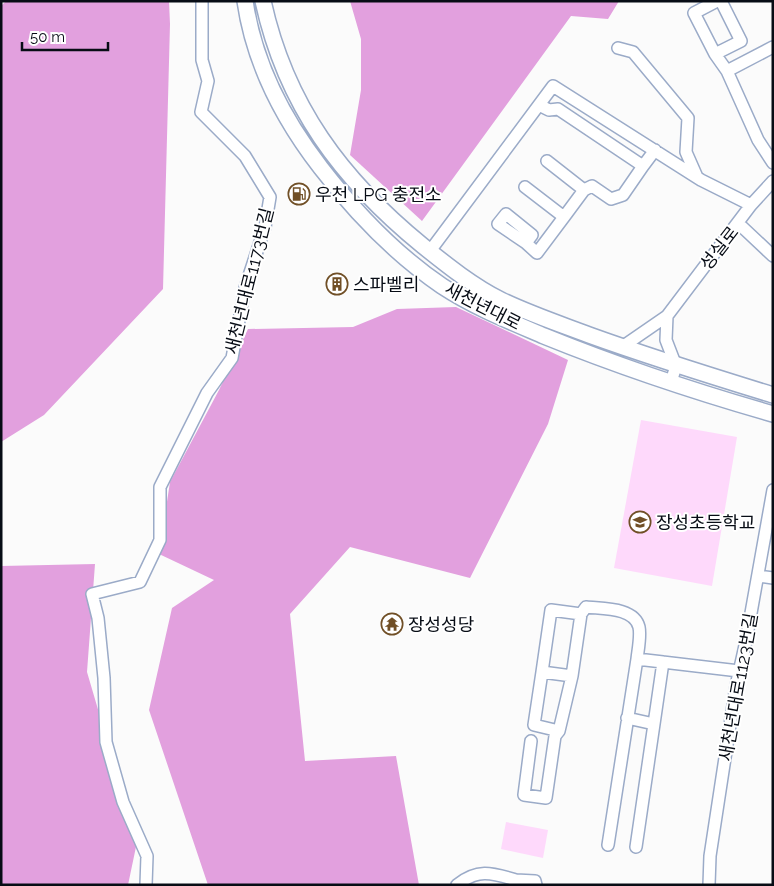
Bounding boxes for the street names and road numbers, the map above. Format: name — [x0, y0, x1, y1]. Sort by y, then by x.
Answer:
street label: 새천년대로1173번길 — [221, 205, 277, 357]
street label: 성실로 — [695, 222, 743, 274]
street label: 새천년대로 — [441, 278, 525, 334]
street label: 새천년대로1123번길 — [715, 611, 761, 763]

